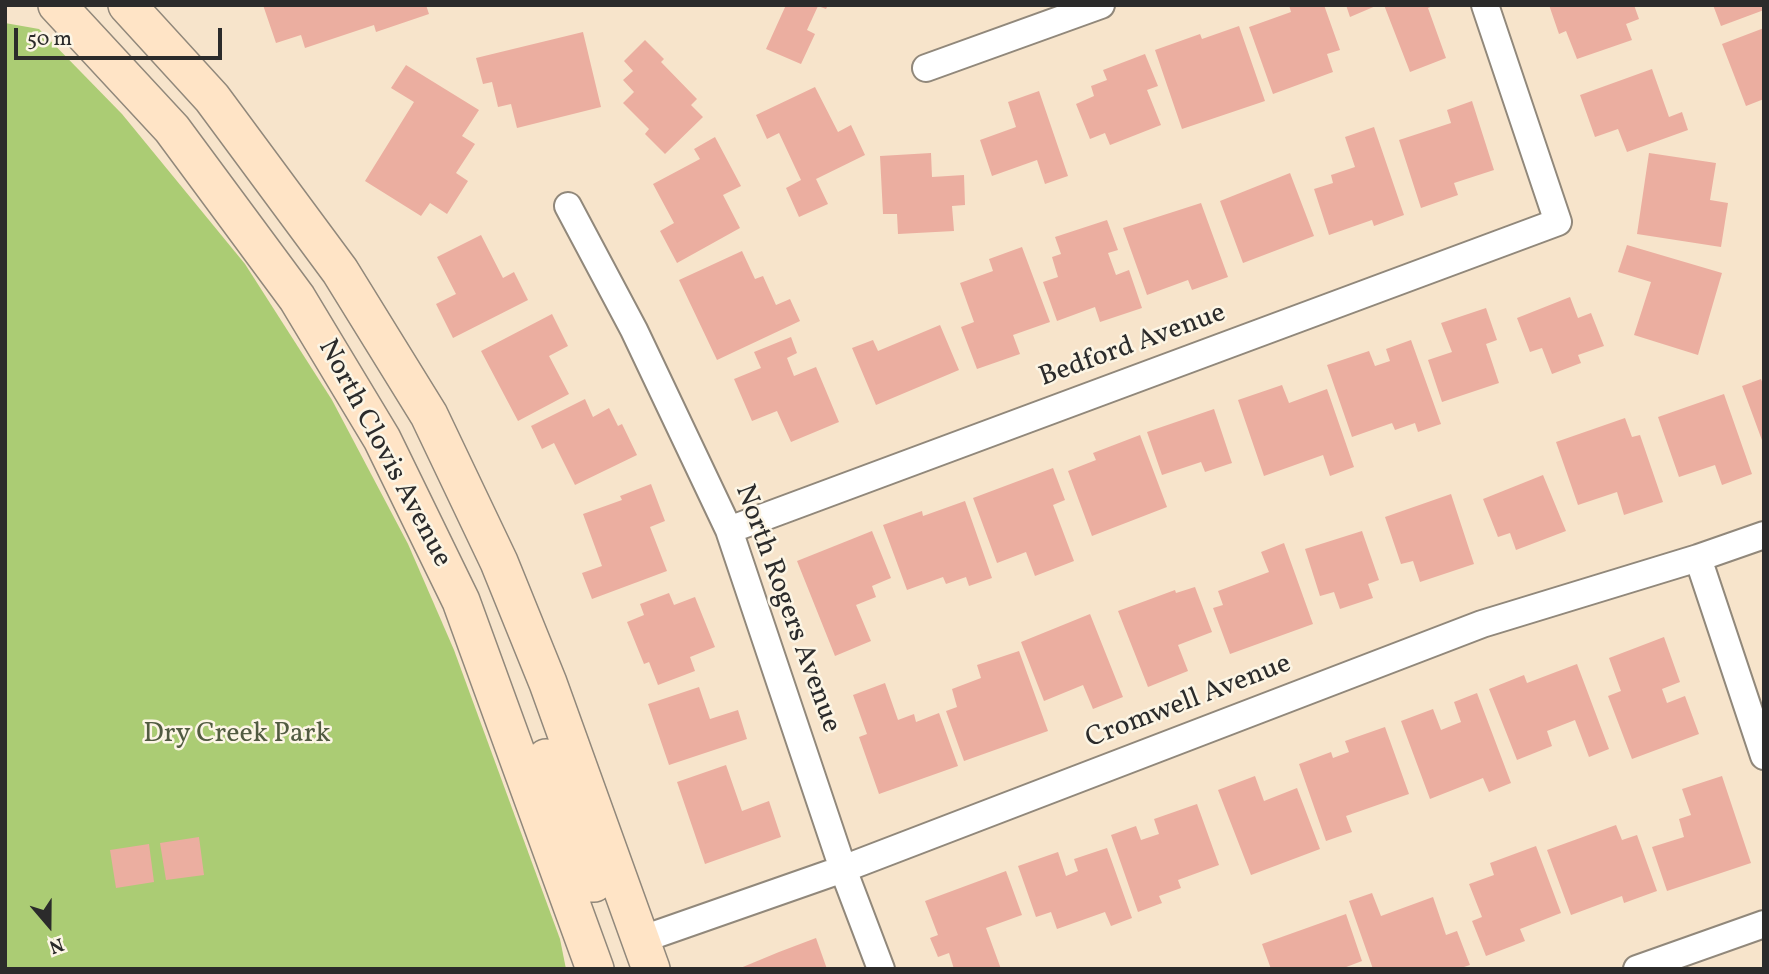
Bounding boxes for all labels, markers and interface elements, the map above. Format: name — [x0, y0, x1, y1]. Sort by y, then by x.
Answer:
scale bar — [18, 14, 226, 58]
text: 50 m — [27, 25, 72, 54]
street label: Bedford Avenue — [1035, 298, 1231, 396]
street label: North Clovis Avenue — [309, 334, 457, 574]
street label: North Rogers Avenue — [725, 480, 847, 738]
street label: Cromwell Avenue — [1082, 648, 1296, 758]
park label: Dry Creek Park — [143, 719, 331, 753]
north arrow — [14, 890, 84, 960]
text: N — [45, 930, 67, 959]

